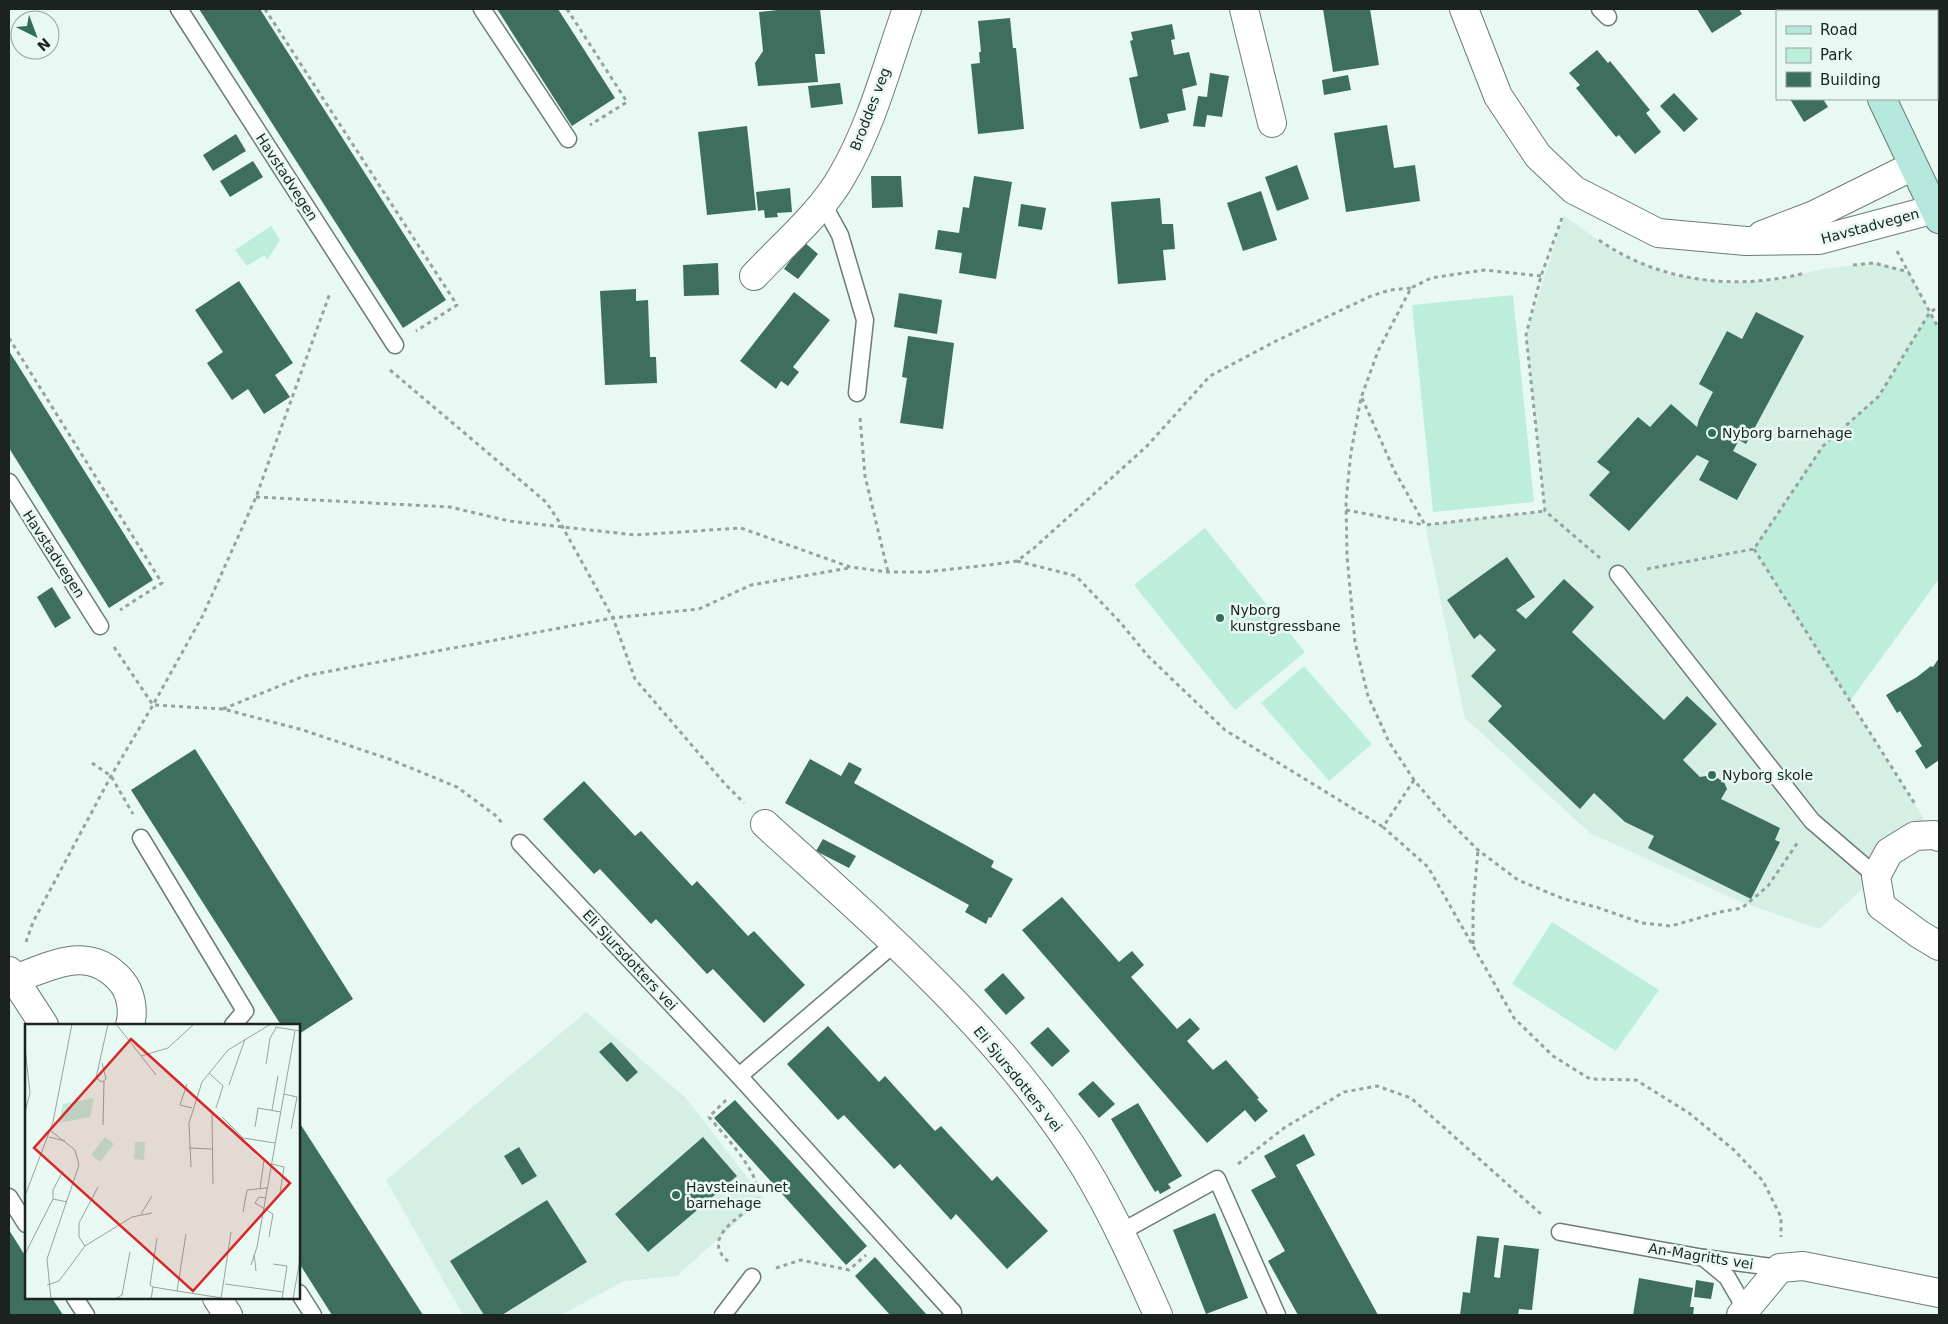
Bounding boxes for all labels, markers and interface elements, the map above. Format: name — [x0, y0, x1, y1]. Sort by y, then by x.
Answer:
north arrow — [10, 10, 60, 60]
legend — [1776, 10, 1938, 100]
text: Road — [1820, 21, 1858, 39]
text: N — [34, 35, 53, 55]
text: Park — [1820, 46, 1853, 64]
street label: Broddes veg — [847, 65, 893, 153]
text: Building — [1820, 71, 1881, 89]
street label: Havstadvegen — [253, 130, 321, 224]
street label: Havstadvegen — [1819, 205, 1921, 247]
place label: Nyborg barnehage — [1722, 425, 1852, 441]
marker: Nyborg barnehage — [1706, 427, 1718, 439]
street label: Havstadvegen — [20, 507, 88, 601]
place label: Nyborg kunstgressbane — [1230, 602, 1341, 634]
marker: Nyborg kunstgressbane — [1214, 612, 1226, 624]
place label: Nyborg skole — [1722, 767, 1813, 783]
marker: Nyborg skole — [1706, 769, 1718, 781]
street label: Eli Sjursdotters vei — [579, 907, 681, 1013]
street label: Eli Sjursdotters vei — [971, 1023, 1065, 1135]
inset map — [25, 1024, 300, 1299]
place label: Havsteinaunet barnehage — [686, 1179, 788, 1211]
marker: Havsteinaunet barnehage — [670, 1189, 682, 1201]
street label: An-Magritts vei — [1647, 1240, 1755, 1272]

